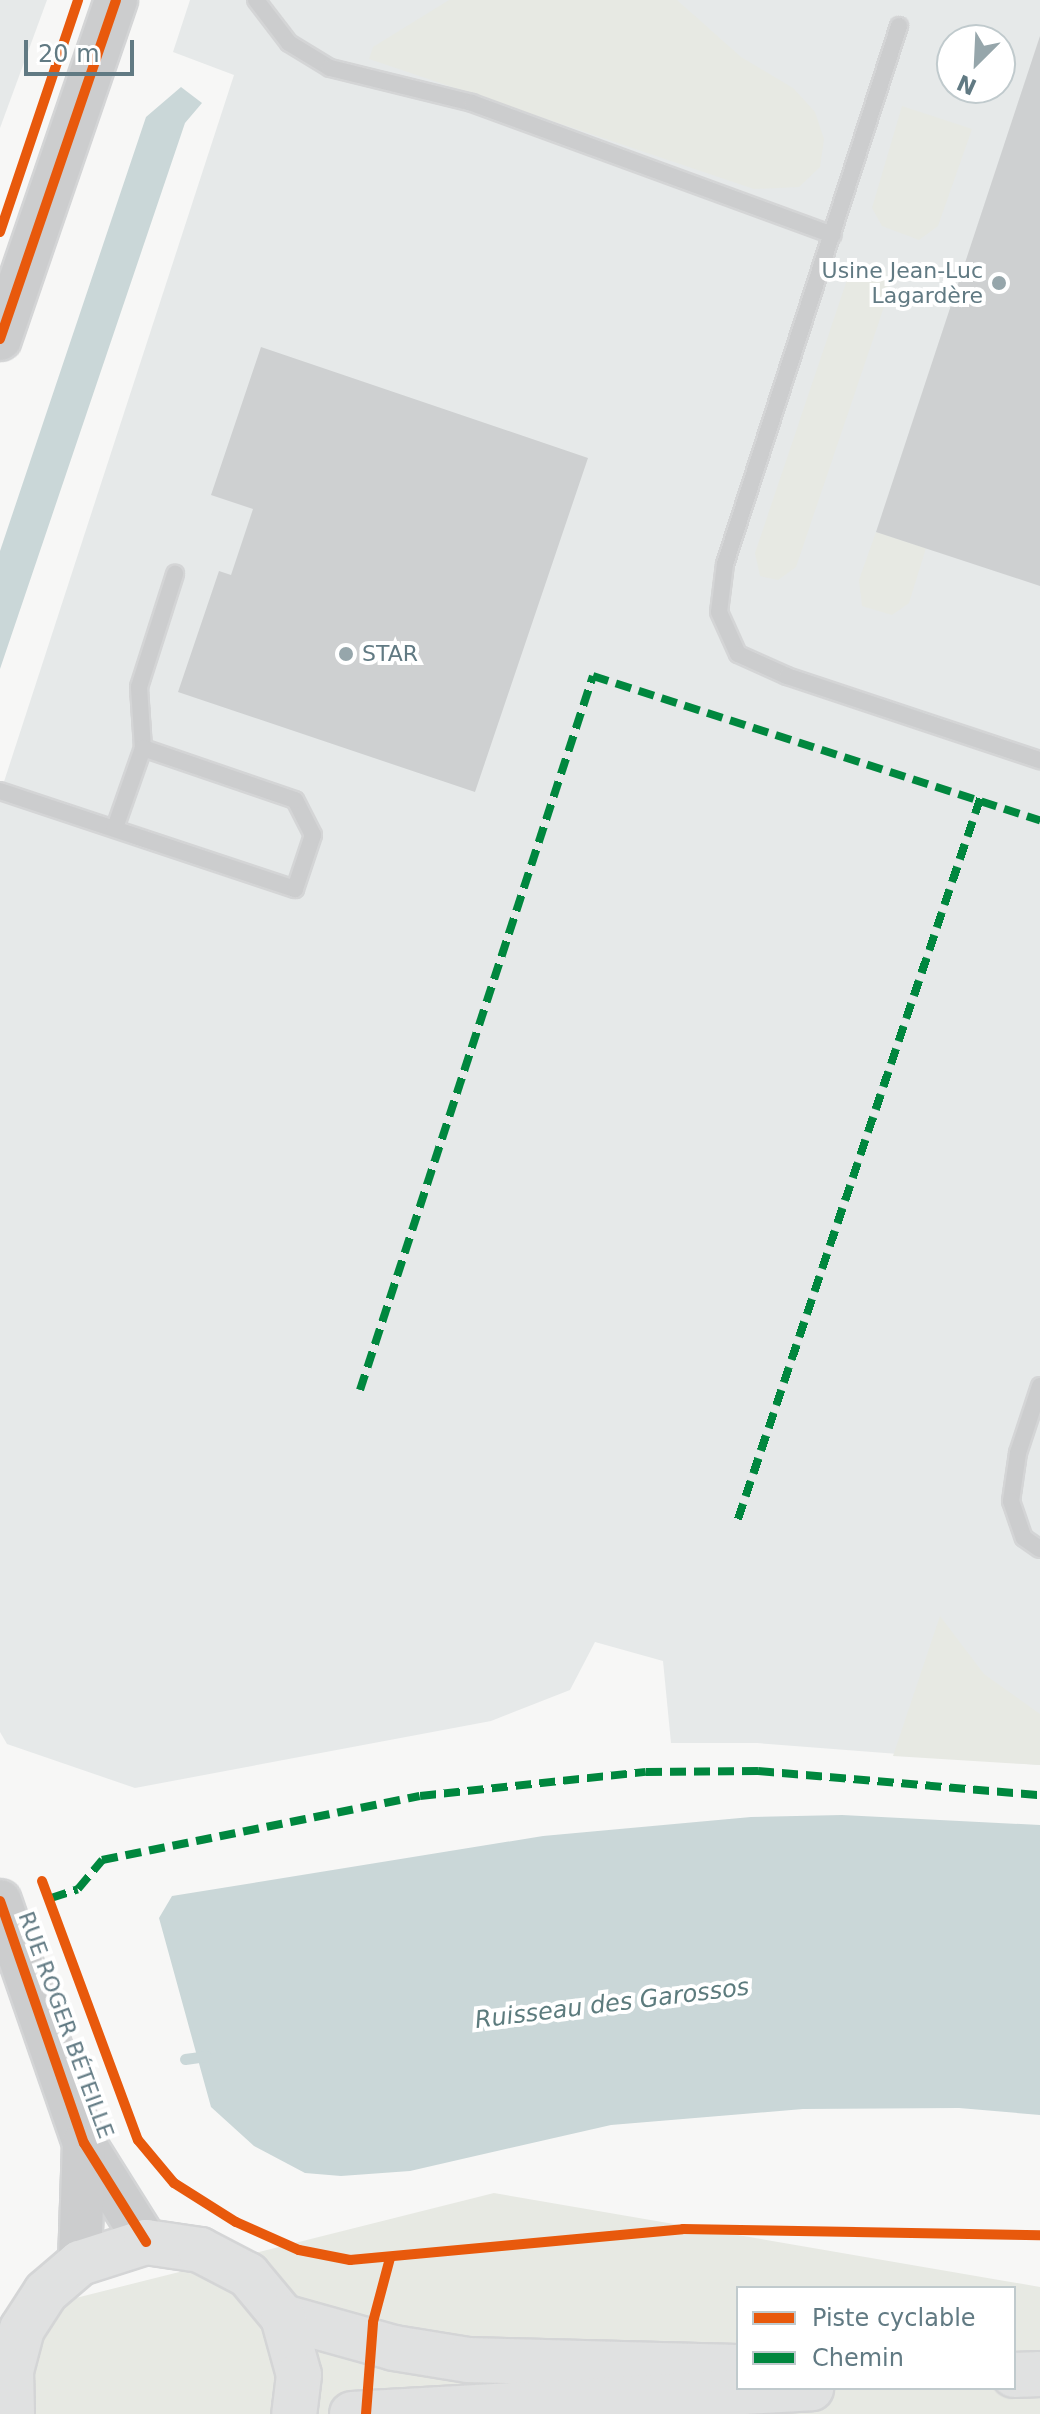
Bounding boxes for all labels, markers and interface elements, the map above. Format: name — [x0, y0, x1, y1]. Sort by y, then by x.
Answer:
scale bar — [28, 24, 138, 74]
north arrow — [936, 24, 1016, 104]
text: 20 m — [38, 40, 100, 68]
text: N — [953, 69, 980, 100]
place label: Usine Jean-Luc Lagardère — [822, 257, 983, 308]
marker: Usine Jean-Luc Lagardère — [990, 274, 1008, 292]
place label: STAR — [362, 641, 418, 667]
marker: STAR — [337, 645, 355, 663]
street label: RUE ROGER BÉTEILLE — [13, 1908, 119, 2142]
water label: Ruisseau des Garossos — [473, 1973, 751, 2035]
legend — [736, 2286, 1016, 2390]
text: Piste cyclable — [812, 2304, 976, 2332]
text: Chemin — [812, 2344, 904, 2372]

